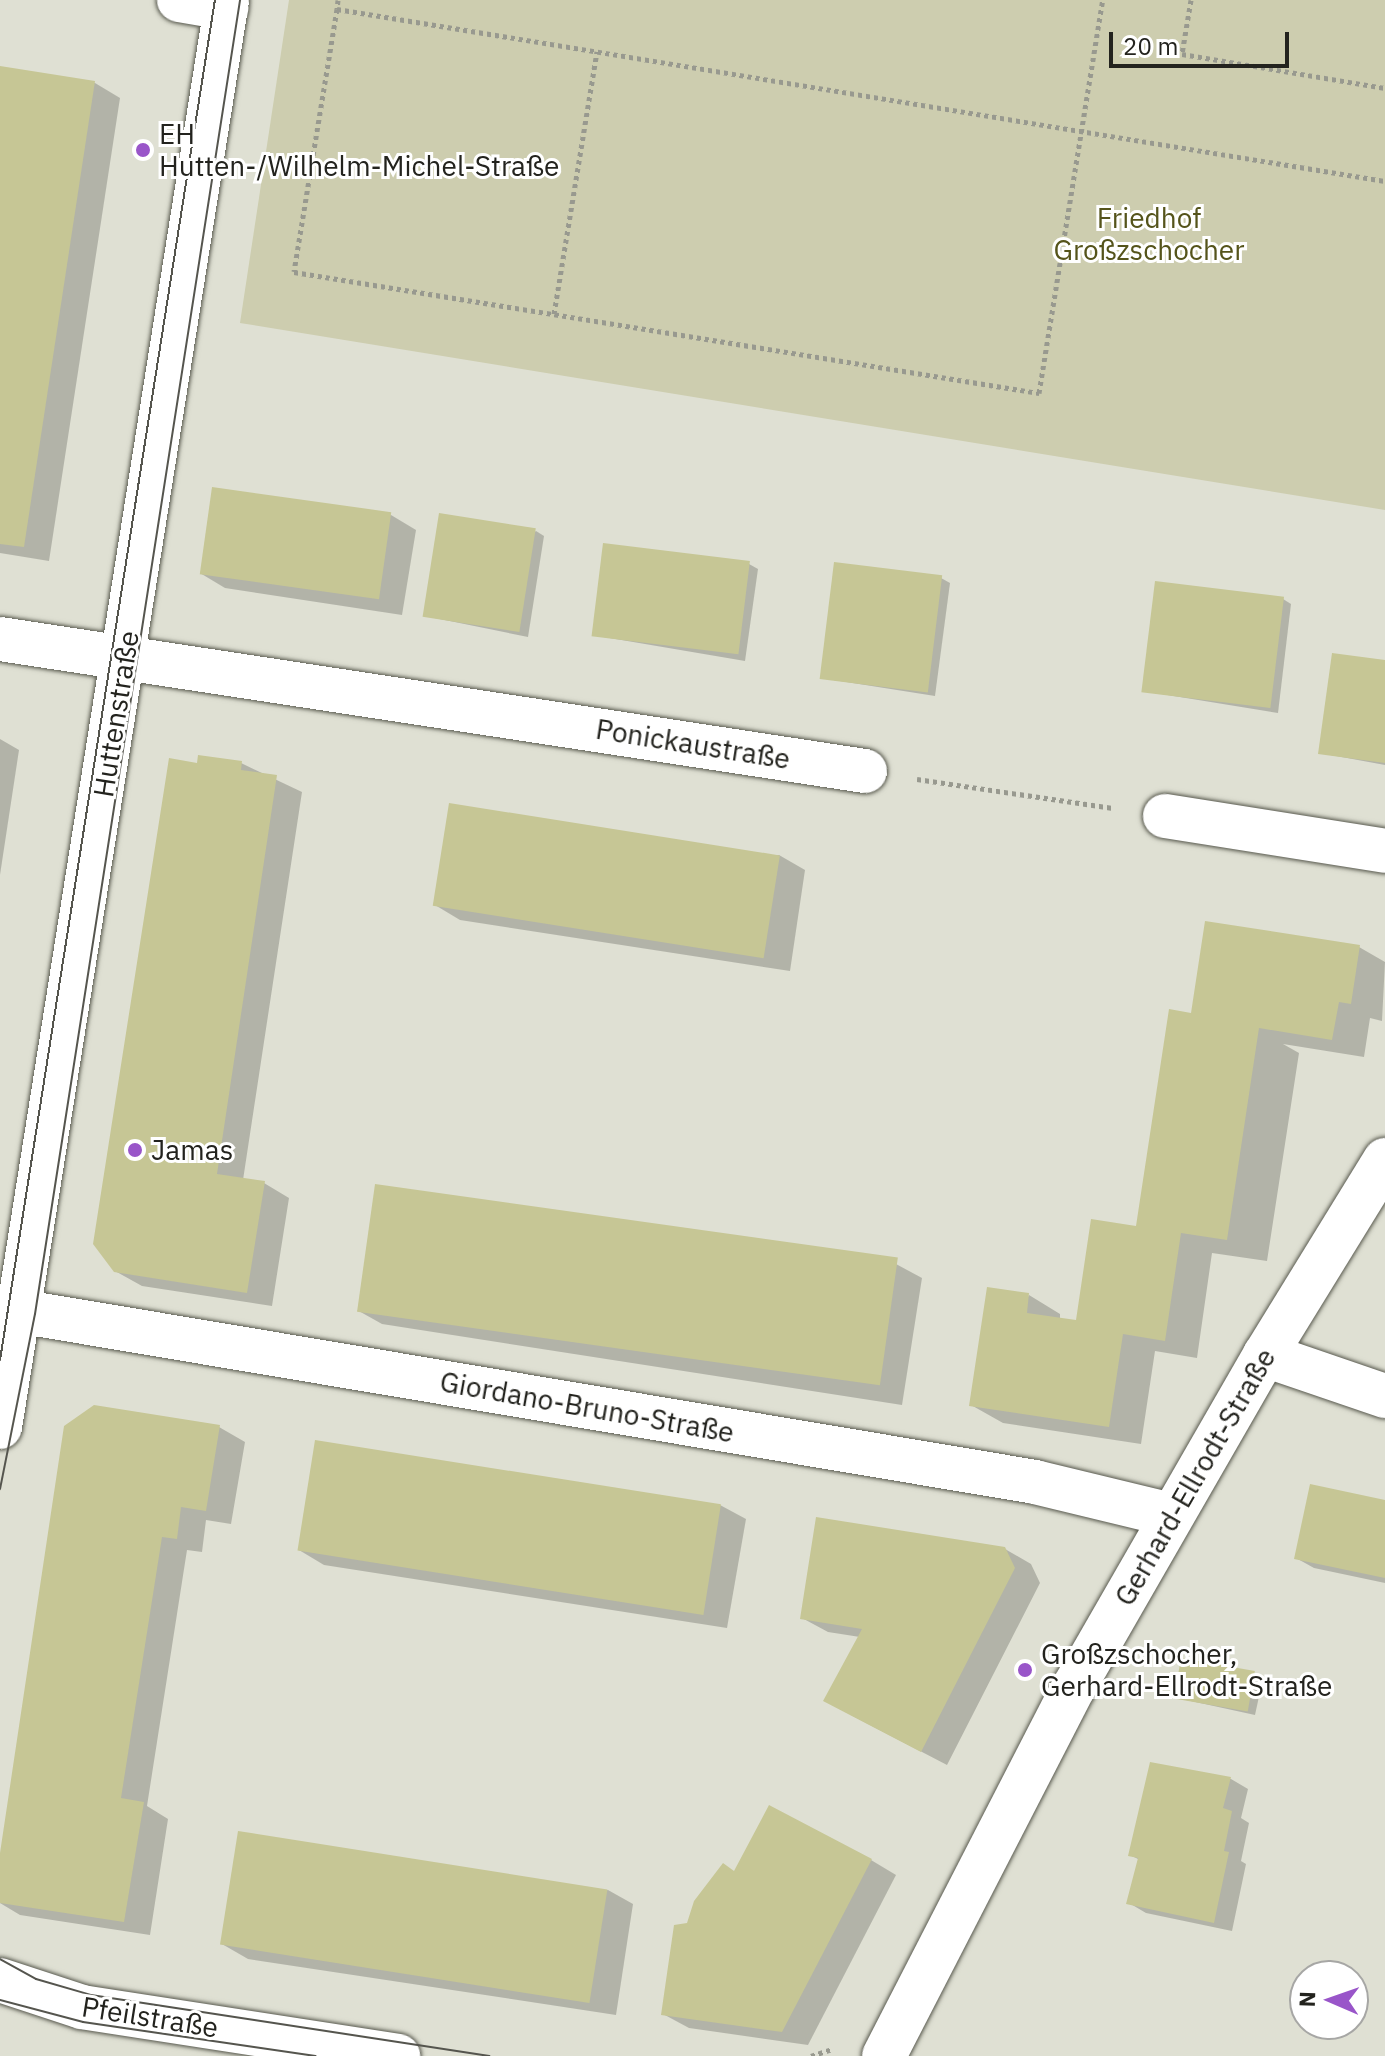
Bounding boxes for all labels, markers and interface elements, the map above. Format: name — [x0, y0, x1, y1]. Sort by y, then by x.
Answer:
scale bar — [1113, 16, 1293, 66]
text: 20 m — [1123, 30, 1178, 62]
place label: EH Hutten-/Wilhelm-Michel-Straße — [159, 117, 559, 183]
marker: EH Hutten-/Wilhelm-Michel-Straße — [134, 141, 152, 159]
park label: Friedhof Großzschocher — [1054, 201, 1244, 267]
street label: Huttenstraße — [86, 628, 146, 800]
street label: Ponickaustraße — [593, 712, 793, 776]
place label: Jamas — [151, 1133, 233, 1167]
marker: Jamas — [126, 1141, 144, 1159]
street label: Gerhard-Ellrodt-Straße — [1108, 1342, 1282, 1612]
street label: Giordano-Bruno-Straße — [437, 1365, 737, 1449]
place label: Großzschocher, Gerhard-Ellrodt-Straße — [1041, 1637, 1332, 1703]
marker: Großzschocher, Gerhard-Ellrodt-Straße — [1016, 1661, 1034, 1679]
north arrow — [1289, 1960, 1369, 2040]
street label: Pfeilstraße — [79, 1990, 221, 2044]
text: N — [1292, 1991, 1321, 2008]

